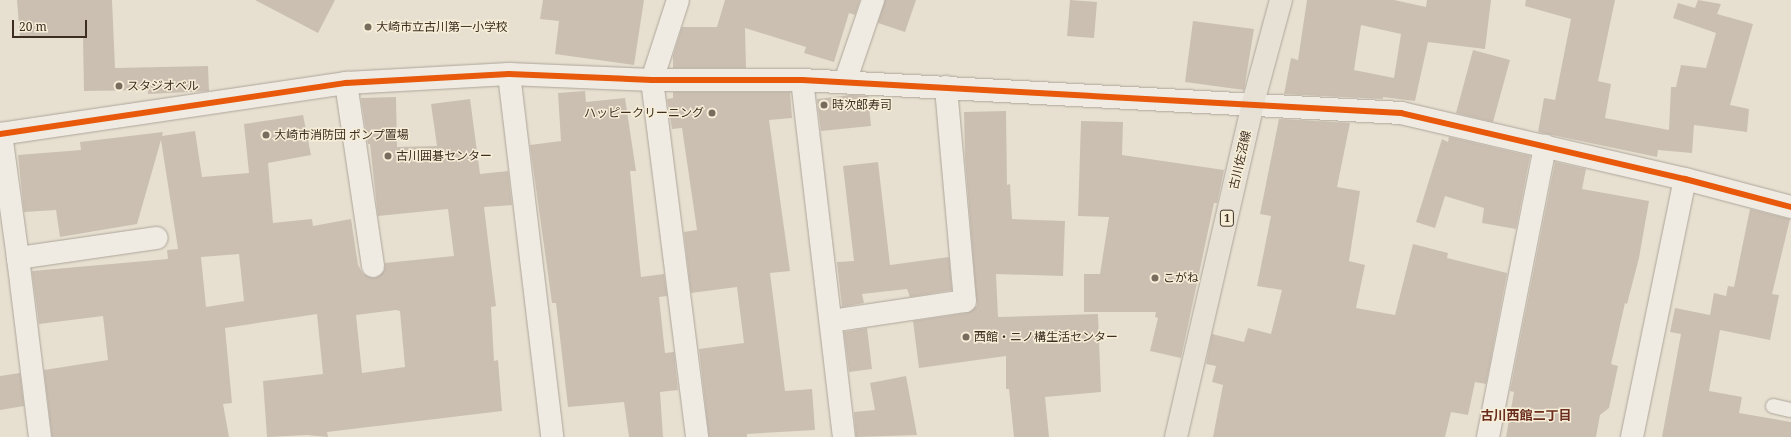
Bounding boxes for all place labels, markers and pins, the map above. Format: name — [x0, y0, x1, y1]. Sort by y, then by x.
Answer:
place label: 大崎市立古川第一小学校 — [376, 20, 508, 34]
marker: 大崎市立古川第一小学校 — [363, 22, 373, 32]
place label: スタジオベル — [127, 79, 199, 93]
marker: スタジオベル — [114, 81, 124, 91]
place label: 時次郎寿司 — [832, 98, 892, 112]
marker: 時次郎寿司 — [819, 100, 829, 110]
place label: ハッピークリーニング — [584, 106, 704, 120]
marker: ハッピークリーニング — [707, 108, 717, 118]
place label: 大崎市消防団 ポンプ置場 — [274, 128, 409, 142]
marker: 大崎市消防団 ポンプ置場 — [261, 130, 271, 140]
place label: 古川囲碁センター — [396, 149, 492, 163]
marker: 古川囲碁センター — [383, 151, 393, 161]
place label: こがね — [1163, 271, 1199, 285]
marker: こがね — [1150, 273, 1160, 283]
place label: 西館・ニノ構生活センター — [974, 330, 1118, 344]
marker: 西館・ニノ構生活センター — [961, 332, 971, 342]

